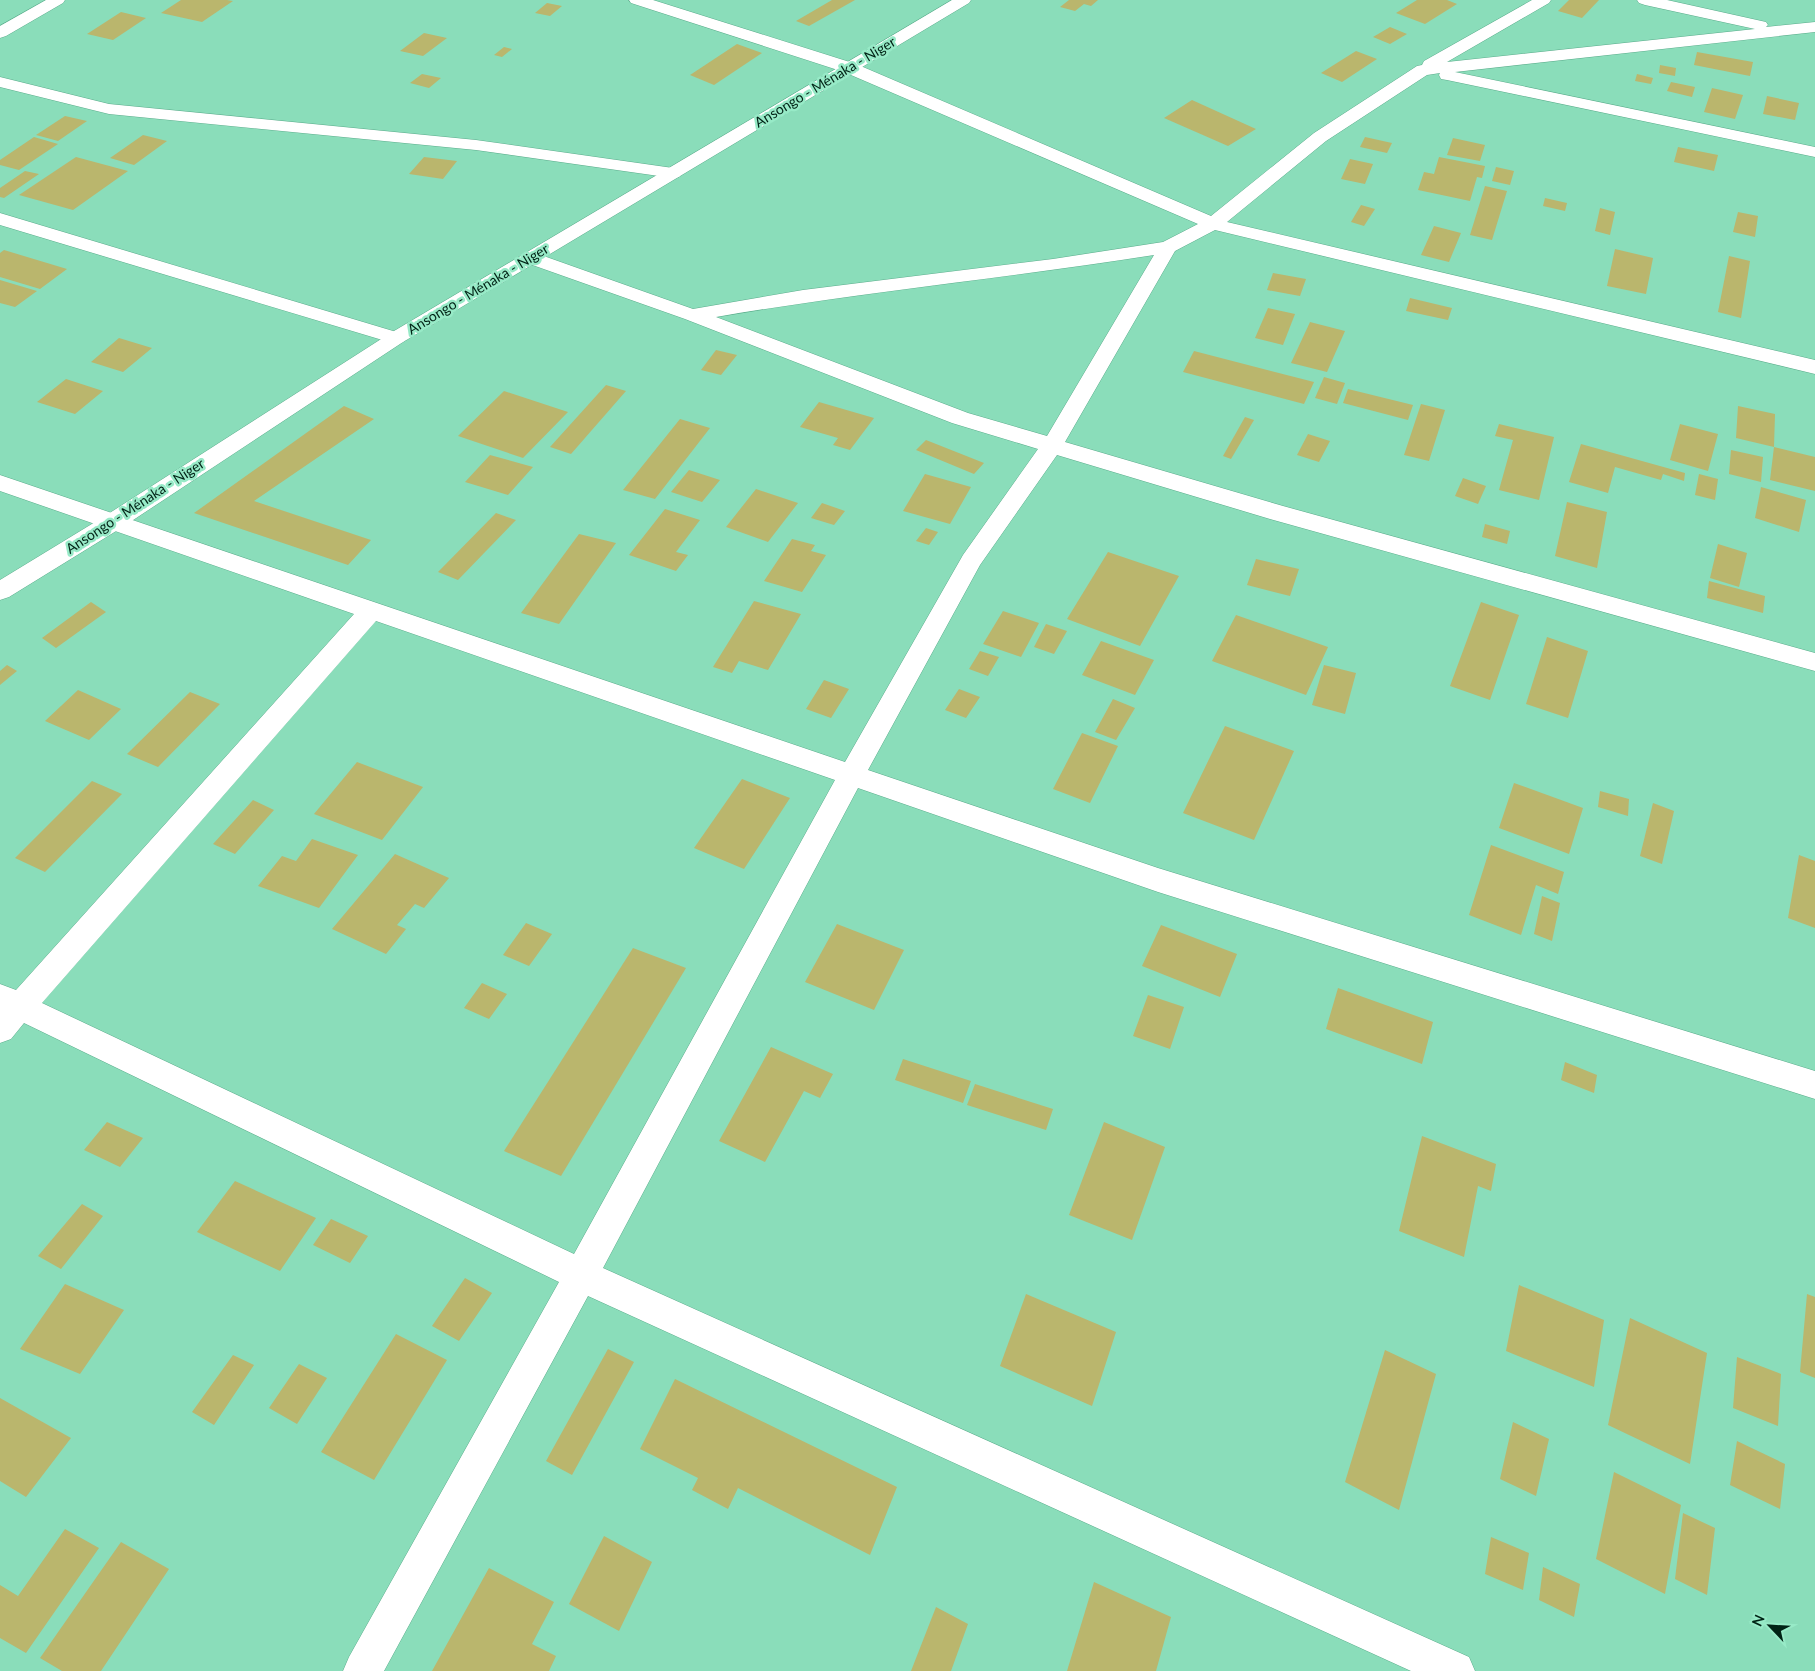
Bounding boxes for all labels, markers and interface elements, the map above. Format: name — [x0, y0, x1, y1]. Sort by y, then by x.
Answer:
street label: Ansongo - Ménaka - Niger — [751, 33, 898, 130]
street label: Ansongo - Ménaka - Niger — [404, 240, 551, 337]
street label: Ansongo - Ménaka - Niger — [62, 454, 207, 557]
north arrow — [1745, 1601, 1795, 1651]
text: N — [1748, 1612, 1768, 1629]

